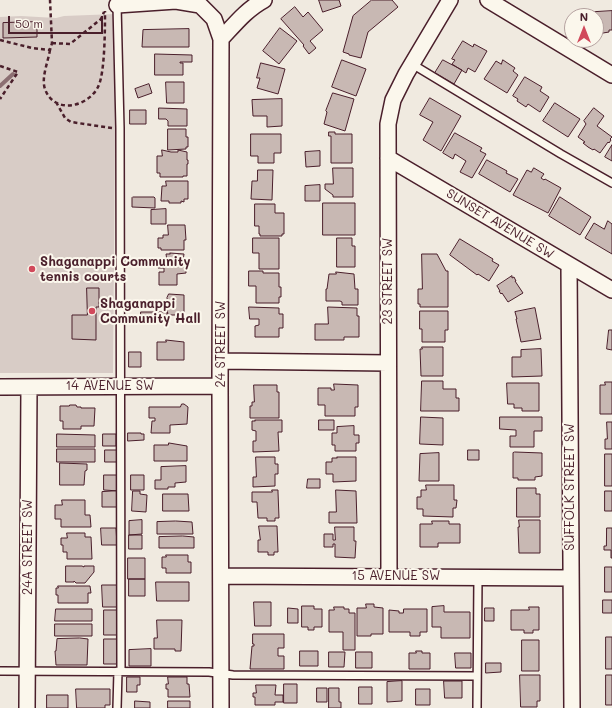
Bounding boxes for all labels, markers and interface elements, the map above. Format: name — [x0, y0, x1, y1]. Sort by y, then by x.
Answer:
scale bar — [10, 8, 105, 34]
north arrow — [564, 8, 604, 48]
text: N — [580, 9, 588, 24]
text: 50 m — [15, 15, 43, 31]
street label: SUNSET AVENUE SW — [443, 186, 557, 262]
street label: 23 STREET SW — [380, 238, 396, 324]
place label: Shaganappi Community tennis courts — [40, 254, 191, 285]
marker: Shaganappi Community tennis courts — [27, 264, 37, 274]
place label: Shaganappi Community Hall — [100, 296, 200, 327]
street label: 24 STREET SW — [213, 301, 229, 387]
marker: Shaganappi Community Hall — [87, 306, 97, 316]
street label: 14 AVENUE SW — [65, 378, 155, 394]
street label: SUFFOLK STREET SW — [562, 423, 578, 551]
street label: 24A STREET SW — [20, 499, 36, 595]
street label: 15 AVENUE SW — [351, 568, 441, 584]

